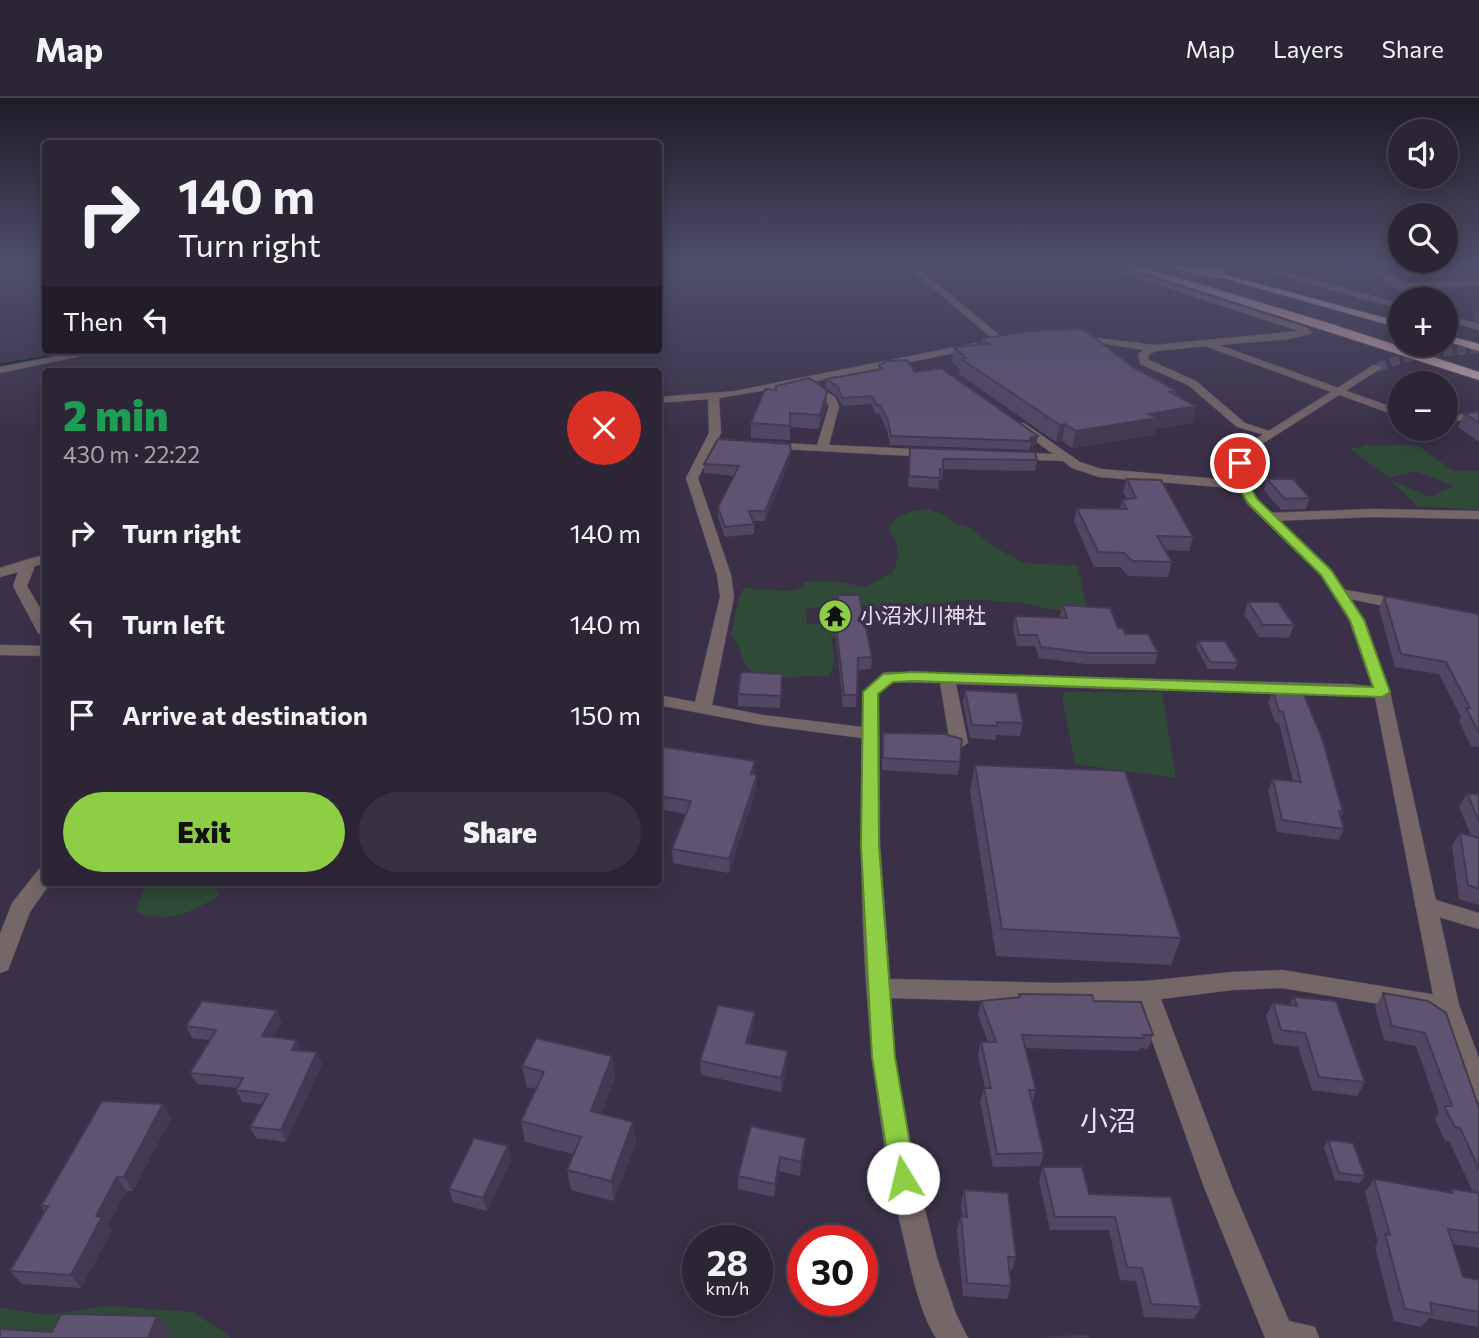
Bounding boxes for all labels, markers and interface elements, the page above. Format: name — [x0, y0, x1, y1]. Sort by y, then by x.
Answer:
text: Map — [35, 28, 103, 69]
text: Map — [1186, 34, 1235, 63]
text: Layers — [1273, 34, 1344, 63]
text: Share — [1382, 34, 1444, 63]
map controls — [1388, 119, 1458, 441]
button: sound — [1388, 119, 1458, 189]
text: 140 m — [178, 164, 315, 224]
icon: right — [63, 168, 154, 259]
button: search — [1388, 203, 1458, 273]
text: Turn right — [178, 224, 321, 264]
button: + — [1388, 287, 1458, 357]
icon: left — [137, 301, 175, 339]
text: Then — [63, 305, 123, 336]
button: − — [1388, 371, 1458, 441]
text: 2 min — [63, 388, 169, 440]
button: close — [567, 391, 641, 465]
pin — [1210, 433, 1270, 493]
text: 430 m · 22:22 — [63, 440, 200, 468]
icon: arrive — [1221, 444, 1259, 482]
icon: right — [63, 514, 101, 552]
text: Turn right — [122, 517, 241, 548]
text: 140 m — [570, 517, 641, 548]
temple icon: 小沼氷川神社 — [816, 597, 854, 635]
place label: 小沼氷川神社 — [860, 602, 986, 627]
icon: left — [63, 605, 101, 643]
text: Turn left — [122, 608, 225, 639]
text: 140 m — [570, 608, 641, 639]
icon: arrive — [63, 696, 101, 734]
text: Arrive at destination — [122, 699, 368, 730]
text: 150 m — [570, 699, 641, 730]
button: Exit — [63, 792, 345, 872]
button: Share — [359, 792, 641, 872]
district label: 小沼 — [1080, 1103, 1136, 1137]
position arrow — [866, 1141, 940, 1215]
speed limit sign: 30 — [787, 1225, 878, 1316]
text: 28 — [707, 1240, 748, 1283]
text: km/h — [706, 1277, 749, 1299]

